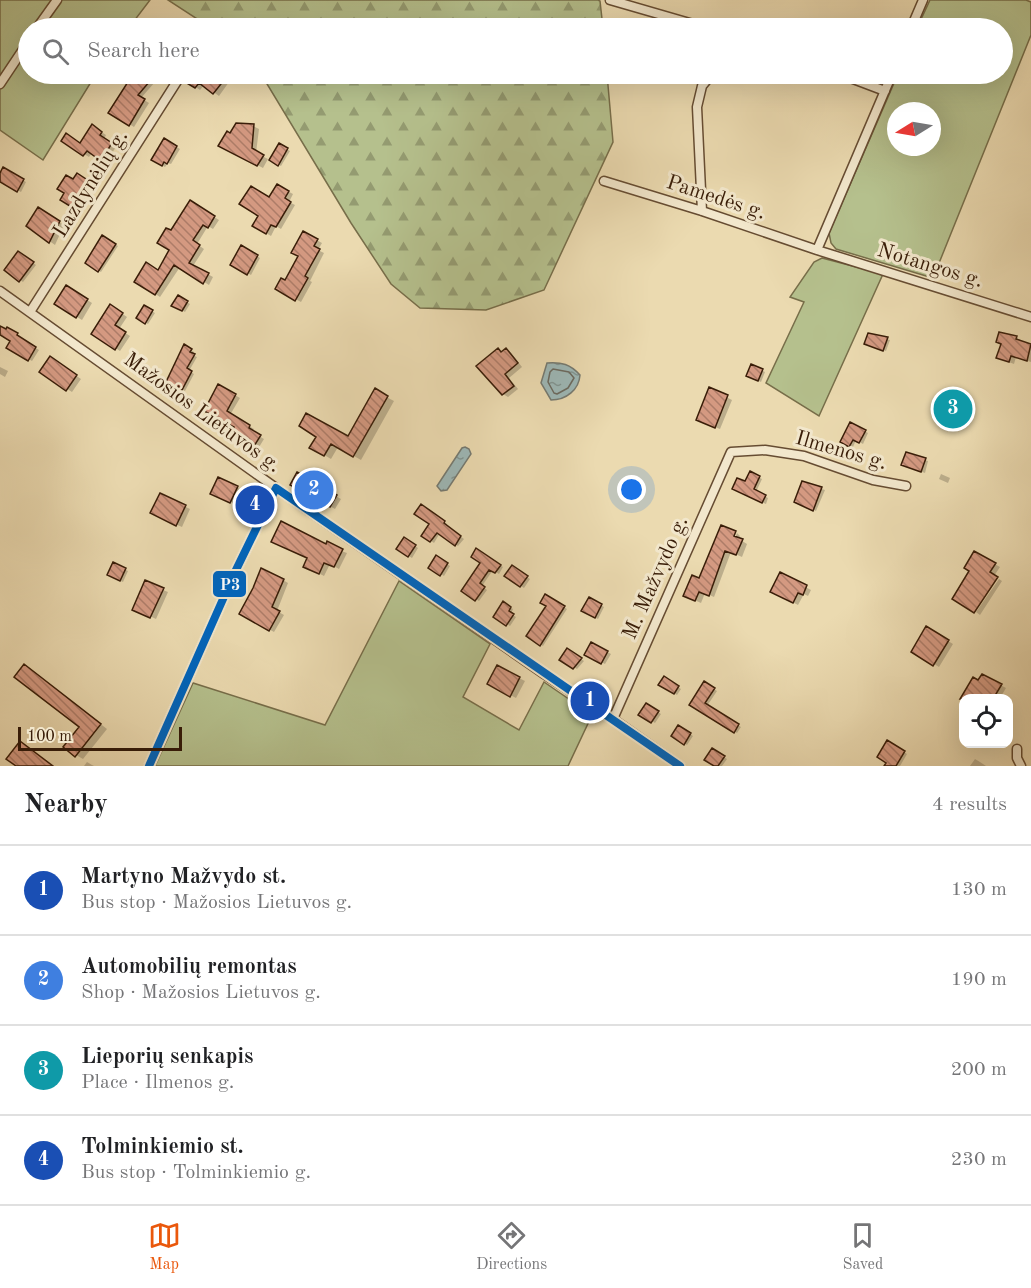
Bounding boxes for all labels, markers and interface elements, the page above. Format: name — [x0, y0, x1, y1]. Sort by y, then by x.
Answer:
search box — [18, 18, 1013, 84]
icon: search — [39, 35, 72, 68]
text: Search here — [87, 40, 200, 62]
north arrow — [887, 102, 941, 156]
street label: Lazdynėlių g. — [50, 127, 132, 241]
street label: Pamedės g. — [664, 172, 768, 224]
street label: Notangos g. — [875, 240, 985, 292]
street label: Mažosios Lietuvos g. — [120, 349, 284, 477]
pin: 3 — [934, 386, 972, 432]
street label: Ilmenos g. — [793, 428, 889, 474]
pin: 2 — [294, 468, 334, 512]
your location — [617, 475, 646, 504]
pin: 4 — [236, 482, 274, 528]
street label: M. Mažvydo g. — [619, 513, 693, 643]
line badge: P3 — [212, 570, 247, 598]
text: P3 — [220, 578, 240, 594]
pin: 1 — [570, 678, 610, 724]
map controls — [959, 694, 1013, 748]
button: locate — [959, 694, 1013, 748]
scale bar — [18, 724, 182, 752]
text: 100 m — [27, 729, 72, 745]
text: Nearby — [24, 792, 108, 818]
text: 4 results — [932, 795, 1007, 815]
text: Martyno Mažvydo st. — [81, 866, 286, 888]
text: 1 — [38, 880, 49, 900]
text: 130 m — [951, 880, 1007, 900]
text: Bus stop · Mažosios Lietuvos g. — [81, 893, 352, 913]
text: Automobilių remontas — [81, 956, 297, 978]
text: 2 — [38, 970, 49, 990]
text: 190 m — [951, 970, 1007, 990]
text: Shop · Mažosios Lietuvos g. — [81, 983, 321, 1003]
text: Lieporių senkapis — [81, 1046, 254, 1068]
text: 3 — [38, 1060, 49, 1080]
text: 200 m — [951, 1060, 1007, 1080]
text: Place · Ilmenos g. — [81, 1073, 234, 1093]
text: Tolminkiemio st. — [81, 1136, 244, 1158]
text: 4 — [38, 1150, 49, 1170]
text: 230 m — [951, 1150, 1007, 1170]
text: Bus stop · Tolminkiemio g. — [81, 1163, 311, 1183]
tab: Map — [148, 1219, 181, 1275]
tab: Directions — [476, 1219, 547, 1275]
tab: Saved — [843, 1219, 883, 1275]

